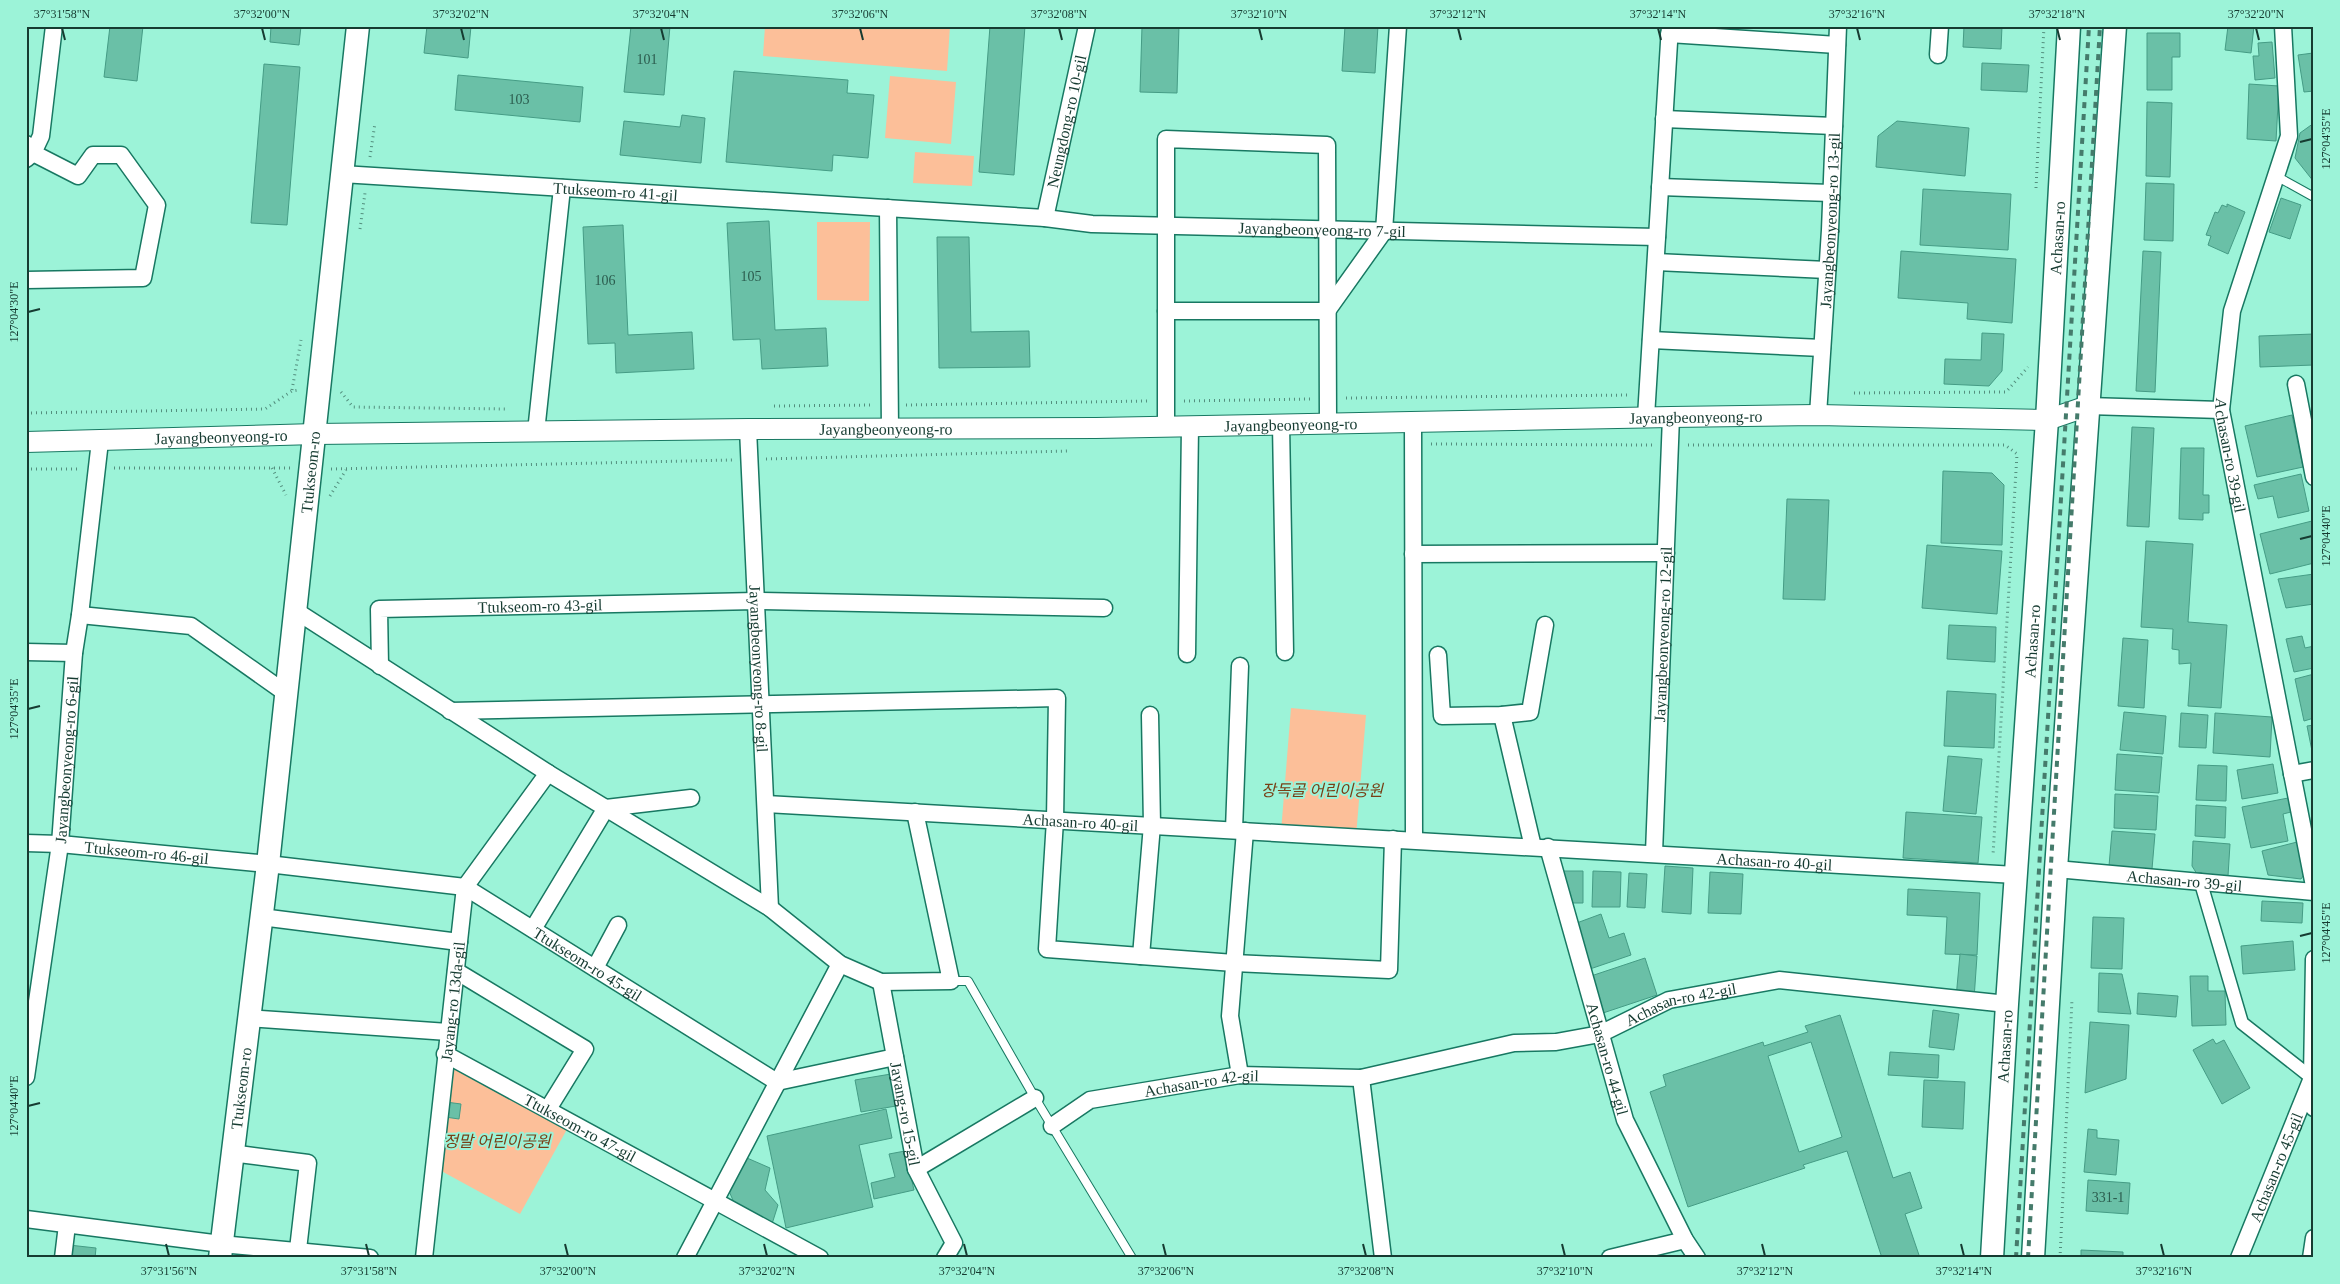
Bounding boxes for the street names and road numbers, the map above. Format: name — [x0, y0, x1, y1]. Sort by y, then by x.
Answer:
street label: Neungdong-ro 10-gil — [1043, 53, 1089, 189]
street label: Jayangbeonyeong-ro 13-gil — [1816, 132, 1843, 309]
street label: Ttukseom-ro 41-gil — [553, 179, 679, 204]
street label: Achasan-ro — [2047, 201, 2068, 275]
street label: Jayangbeonyeong-ro 7-gil — [1238, 219, 1407, 241]
street label: Achasan-ro 39-gil — [2213, 397, 2249, 514]
street label: Jayangbeonyeong-ro — [1629, 407, 1763, 427]
street label: Jayangbeonyeong-ro — [1224, 414, 1358, 435]
street label: Jayangbeonyeong-ro — [819, 420, 953, 438]
street label: Jayangbeonyeong-ro — [154, 426, 288, 448]
street label: Ttukseom-ro — [297, 430, 323, 514]
street label: Jayangbeonyeong-ro 12-gil — [1651, 546, 1675, 722]
street label: Jayangbeonyeong-ro 8-gil — [746, 585, 771, 753]
street label: Ttukseom-ro 43-gil — [477, 596, 603, 615]
street label: Achasan-ro — [2021, 604, 2043, 679]
street label: Jayangbeonyeong-ro 6-gil — [52, 675, 81, 844]
street label: Achasan-ro 40-gil — [1022, 810, 1139, 834]
street label: Ttukseom-ro 46-gil — [84, 838, 210, 867]
street label: Achasan-ro 40-gil — [1716, 849, 1833, 874]
street label: Achasan-ro 39-gil — [2126, 867, 2244, 894]
street label: Ttukseom-ro 45-gil — [530, 923, 646, 1004]
street label: Jayang-ro 13da-gil — [437, 940, 467, 1062]
street label: Achasan-ro 42-gil — [1622, 979, 1738, 1029]
street label: Achasan-ro 44-gil — [1584, 1001, 1632, 1117]
street label: Achasan-ro — [1994, 1009, 2015, 1084]
street label: Ttukseom-ro — [227, 1046, 254, 1130]
street label: Jayang-ro 15-gil — [888, 1060, 924, 1168]
street label: Achasan-ro 42-gil — [1143, 1066, 1260, 1099]
street label: Ttukseom-ro 47-gil — [521, 1090, 640, 1165]
street label: Achasan-ro 45-gil — [2246, 1110, 2306, 1224]

